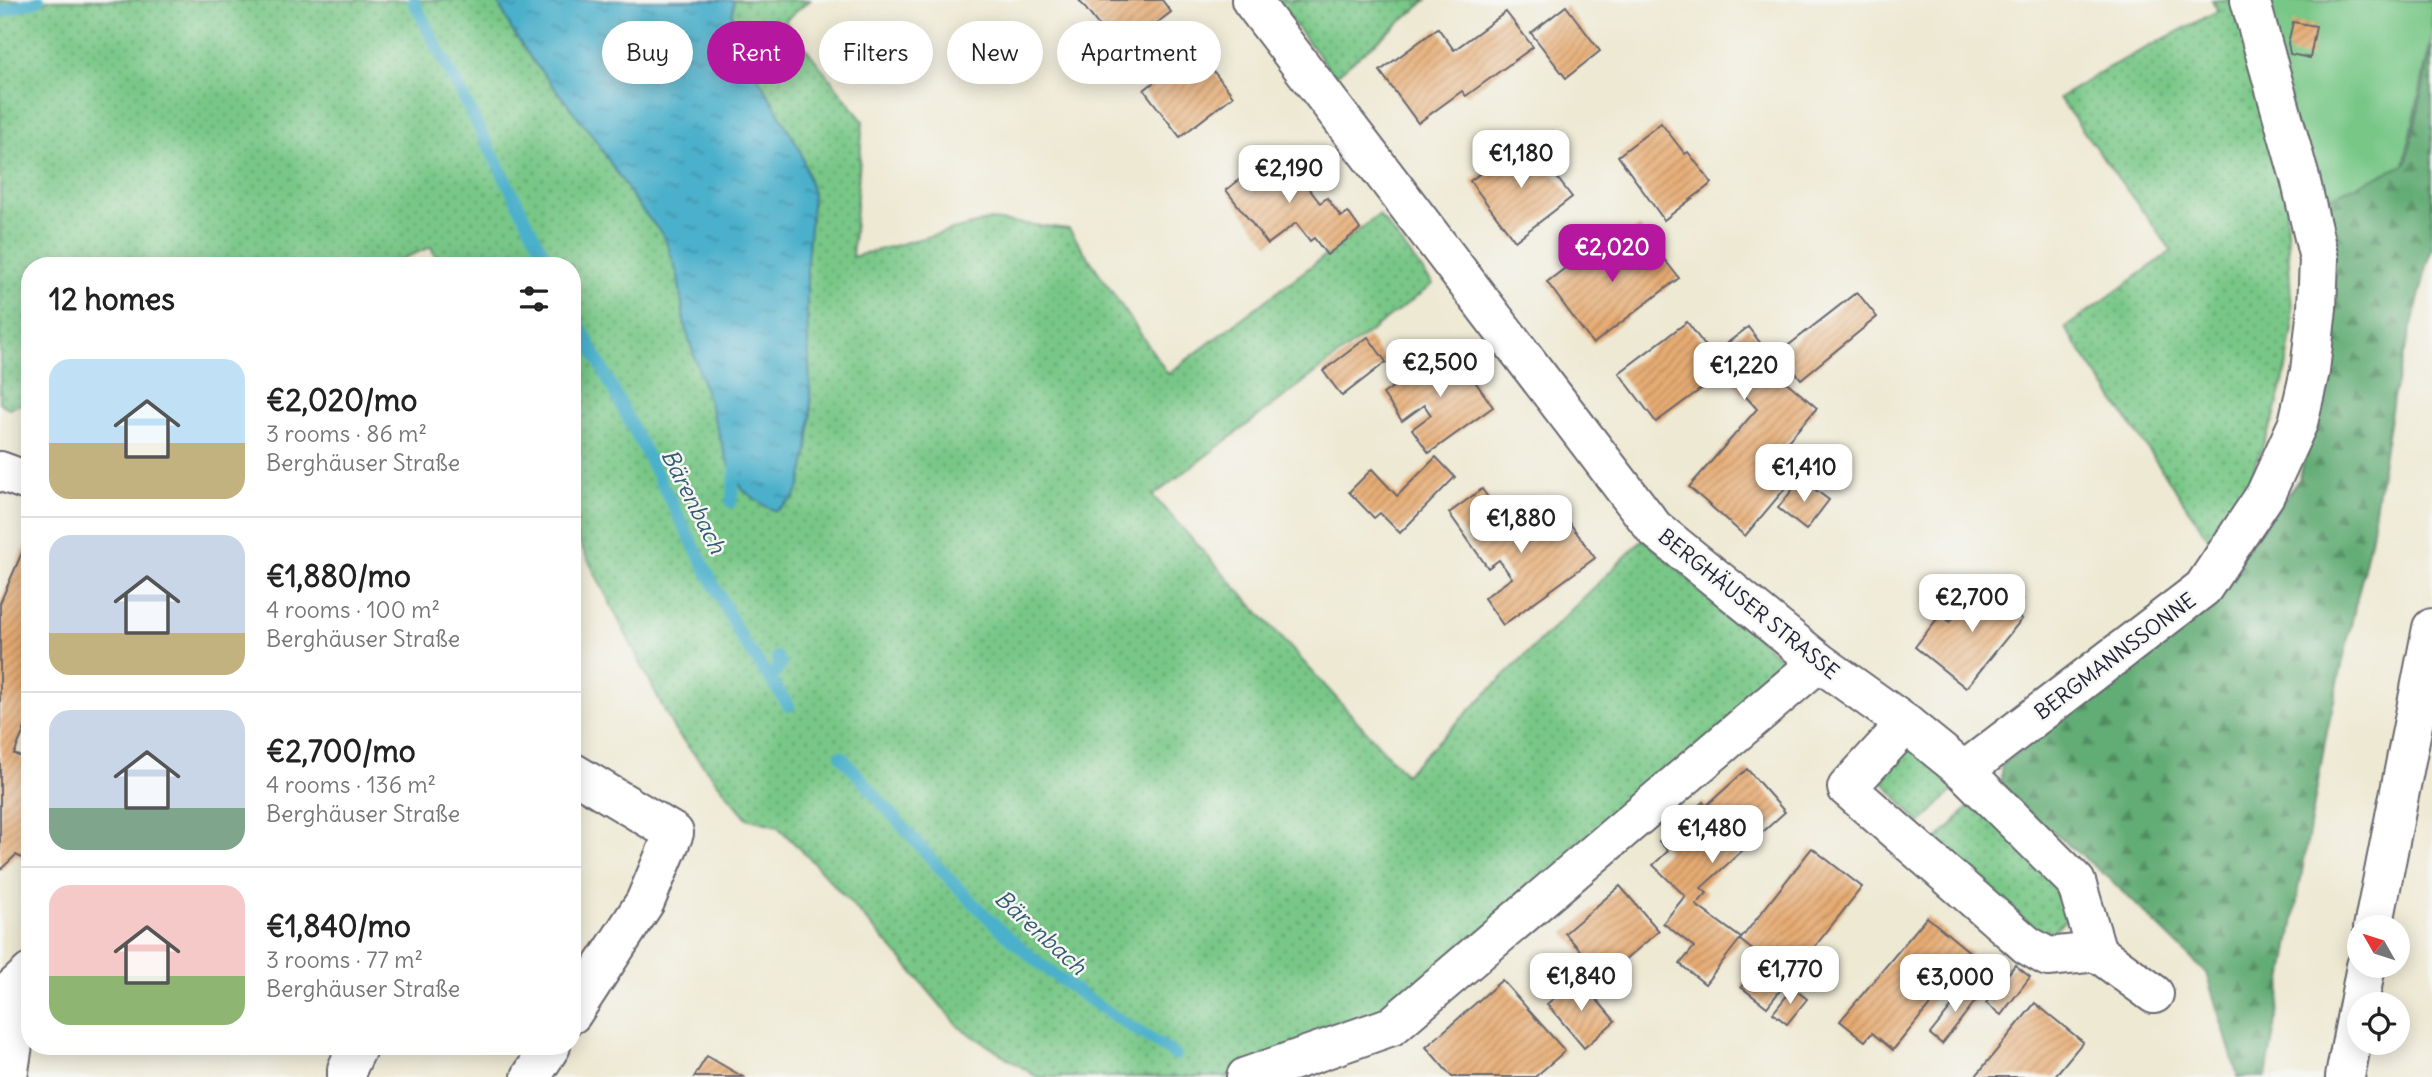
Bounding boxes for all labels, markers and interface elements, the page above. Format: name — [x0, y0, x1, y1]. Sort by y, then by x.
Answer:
chip: Buy — [602, 21, 693, 84]
chip: Rent — [707, 21, 805, 84]
chip: Filters — [819, 21, 933, 84]
chip: New — [947, 21, 1043, 84]
chip: Apartment — [1057, 21, 1221, 84]
pin: €1,180 — [1464, 130, 1578, 190]
text: €1,180 — [1488, 138, 1554, 167]
pin: €2,190 — [1232, 146, 1346, 205]
text: €2,190 — [1255, 153, 1323, 182]
pin: €2,020 — [1555, 224, 1669, 284]
text: €2,020 — [1574, 232, 1650, 261]
text: 12 homes — [49, 280, 175, 318]
icon: filters — [515, 280, 553, 318]
pin: €2,500 — [1383, 340, 1497, 399]
pin: €1,220 — [1687, 342, 1801, 402]
text: €2,500 — [1402, 347, 1478, 376]
text: €1,220 — [1710, 350, 1778, 379]
text: €2,020/mo — [266, 381, 417, 419]
icon: home — [105, 387, 189, 471]
text: 3 rooms · 86 m² — [266, 419, 427, 448]
water label: Bärenbach — [655, 444, 733, 559]
pin: €1,410 — [1747, 444, 1861, 504]
text: Berghäuser Straße — [266, 448, 460, 477]
text: €1,410 — [1771, 452, 1837, 481]
pin: €1,880 — [1464, 496, 1578, 555]
text: €1,880 — [1486, 503, 1556, 532]
street label: BERGHÄUSER STRASSE — [1653, 523, 1845, 685]
text: €1,880/mo — [266, 557, 411, 595]
icon: home — [105, 563, 189, 647]
pin: €2,700 — [1915, 574, 2029, 634]
text: €2,700 — [1935, 582, 2009, 611]
street label: BERGMANNSSONNE — [2029, 587, 2201, 725]
text: 4 rooms · 100 m² — [266, 595, 440, 624]
text: Berghäuser Straße — [266, 624, 460, 653]
text: €2,700/mo — [266, 732, 416, 770]
icon: home — [105, 738, 189, 822]
text: 4 rooms · 136 m² — [266, 770, 436, 799]
text: Berghäuser Straße — [266, 799, 460, 828]
pin: €1,480 — [1655, 806, 1769, 865]
text: €1,480 — [1677, 813, 1747, 842]
water label: Bärenbach — [989, 883, 1093, 981]
text: €1,840/mo — [266, 907, 411, 945]
icon: home — [105, 913, 189, 997]
north arrow — [2347, 915, 2410, 978]
map controls — [2347, 915, 2410, 1055]
text: 3 rooms · 77 m² — [266, 945, 423, 974]
pin: €1,770 — [1733, 946, 1847, 1006]
pin: €1,840 — [1524, 954, 1638, 1013]
text: €1,770 — [1757, 954, 1823, 983]
pin: €3,000 — [1898, 954, 2012, 1014]
text: €1,840 — [1546, 961, 1616, 990]
text: €3,000 — [1916, 962, 1994, 991]
text: Berghäuser Straße — [266, 974, 460, 1003]
button: locate — [2347, 992, 2410, 1055]

